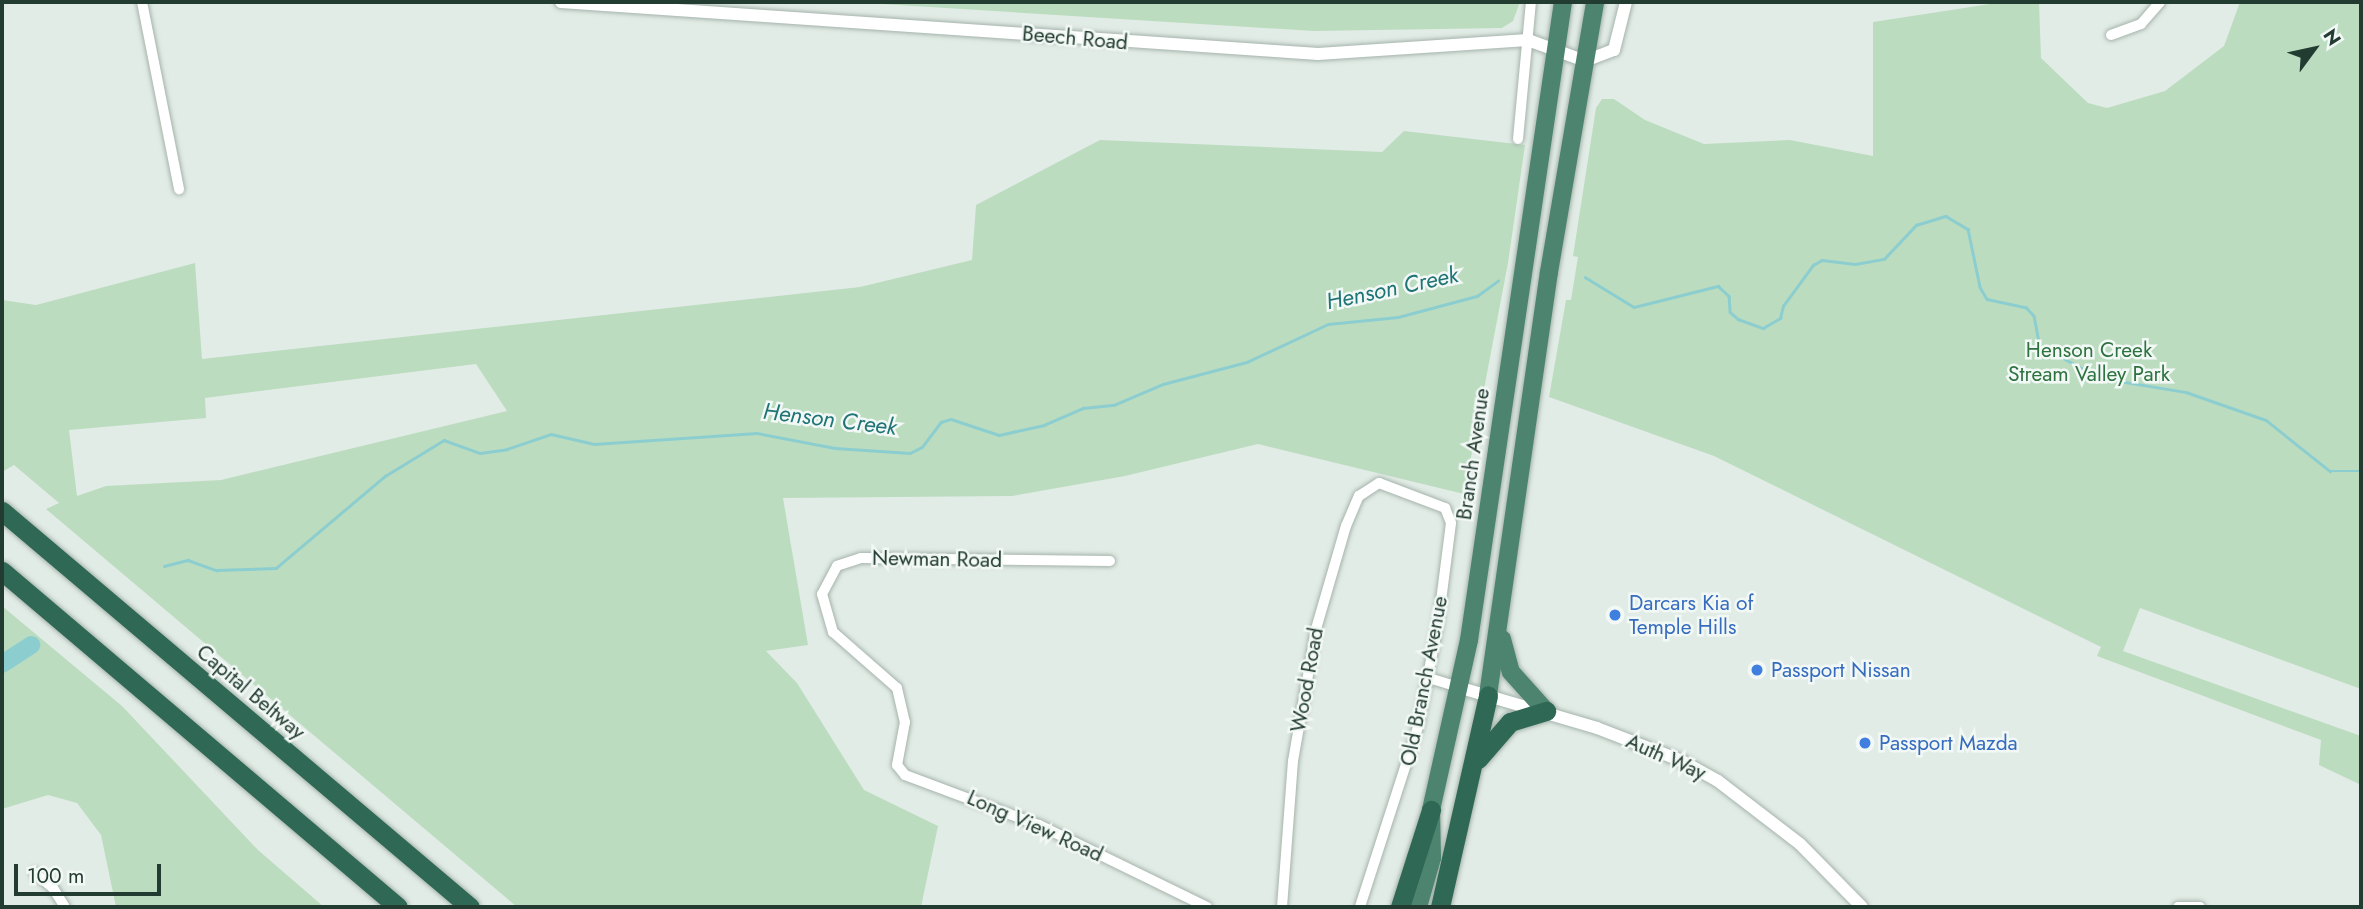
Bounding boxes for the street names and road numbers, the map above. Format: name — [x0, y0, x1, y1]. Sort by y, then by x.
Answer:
street label: Beech Road — [1021, 21, 1129, 55]
street label: Branch Avenue — [1451, 386, 1495, 522]
street label: Newman Road — [872, 545, 1002, 573]
street label: Old Branch Avenue — [1395, 594, 1453, 768]
street label: Wood Road — [1285, 626, 1329, 734]
street label: Capital Beltway — [192, 639, 310, 745]
street label: Auth Way — [1622, 728, 1710, 786]
street label: Long View Road — [963, 785, 1107, 867]

